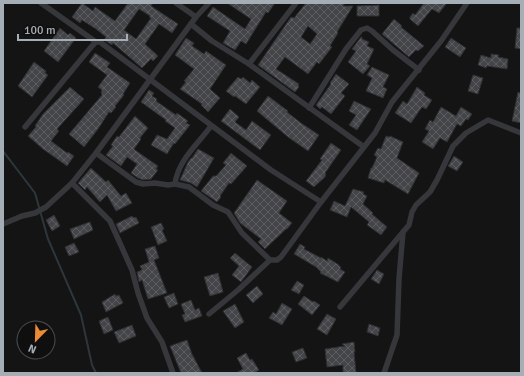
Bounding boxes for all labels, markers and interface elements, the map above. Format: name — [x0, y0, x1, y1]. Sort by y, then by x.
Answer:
scale bar — [18, 16, 127, 42]
text: 100 m — [24, 23, 56, 38]
north arrow — [16, 320, 56, 360]
text: N — [26, 341, 38, 356]

